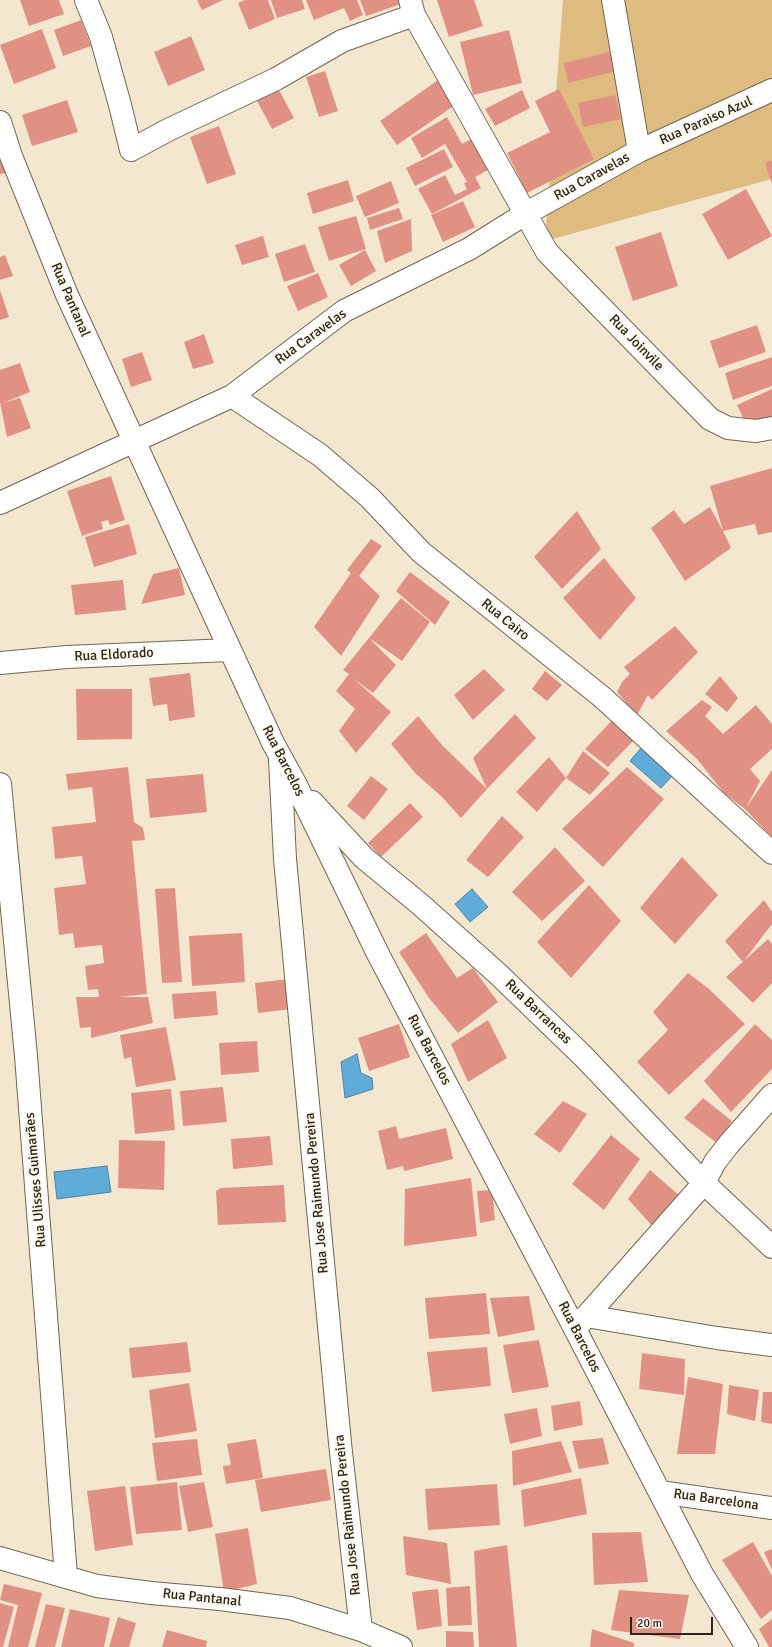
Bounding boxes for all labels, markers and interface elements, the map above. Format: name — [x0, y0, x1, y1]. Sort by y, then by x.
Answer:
street label: Rua Paraiso Azul — [657, 93, 755, 149]
street label: Rua Caravelas — [551, 149, 633, 205]
street label: Rua Pantanal — [47, 260, 93, 340]
street label: Rua Caravelas — [272, 306, 350, 368]
street label: Rua Joinvile — [605, 311, 667, 375]
street label: Rua Cairo — [477, 595, 533, 645]
street label: Rua Eldorado — [74, 645, 154, 665]
street label: Rua Barcelos — [258, 723, 308, 799]
street label: Rua Barrancas — [501, 976, 575, 1048]
street label: Rua Barcelos — [403, 1012, 455, 1088]
street label: Rua Ulisses Guimarães — [22, 1112, 50, 1248]
street label: Rua Jose Raimundo Pereira — [302, 1112, 332, 1274]
street label: Rua Barcelos — [554, 1299, 604, 1375]
street label: Rua Jose Raimundo Pereira — [331, 1434, 365, 1596]
street label: Rua Barcelona — [672, 1486, 760, 1514]
street label: Rua Pantanal — [162, 1586, 242, 1610]
scale bar — [632, 1609, 715, 1635]
text: 20 m — [637, 1616, 662, 1631]

